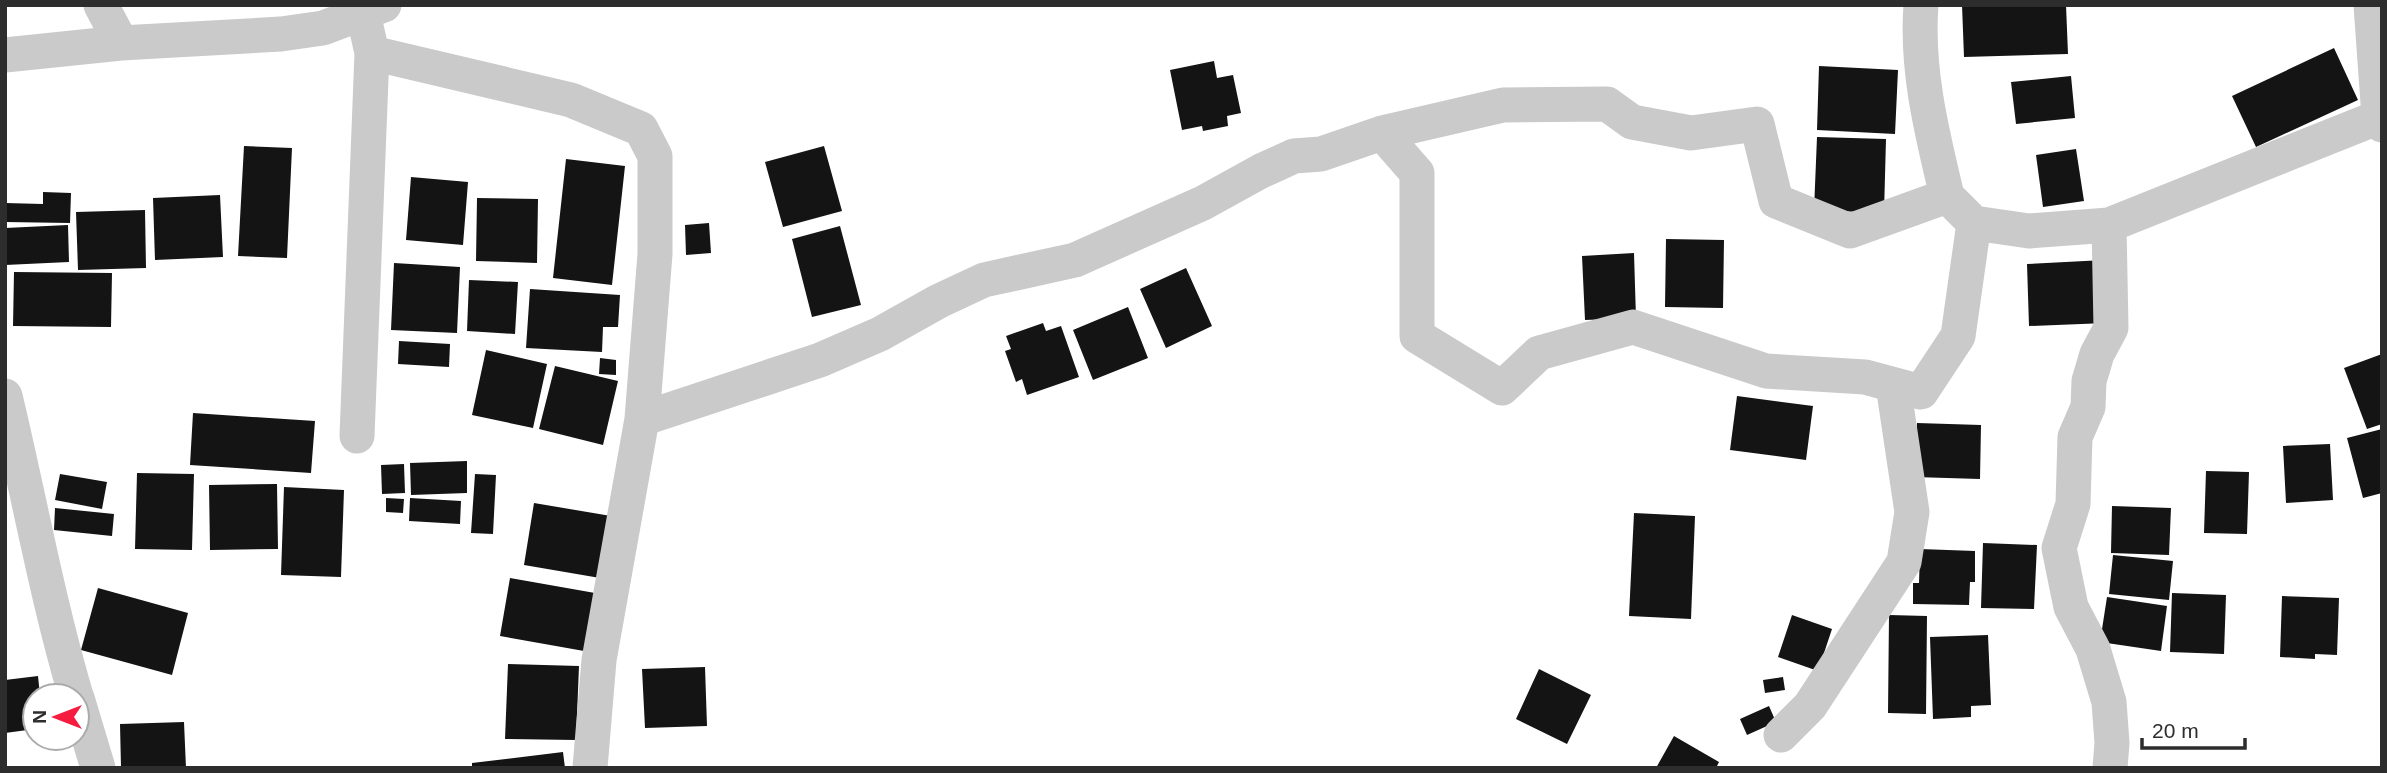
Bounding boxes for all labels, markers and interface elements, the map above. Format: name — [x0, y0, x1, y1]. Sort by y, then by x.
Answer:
north arrow — [21, 682, 91, 752]
scale bar — [2142, 706, 2245, 750]
text: N — [29, 710, 50, 724]
text: 20 m — [2152, 719, 2199, 742]

